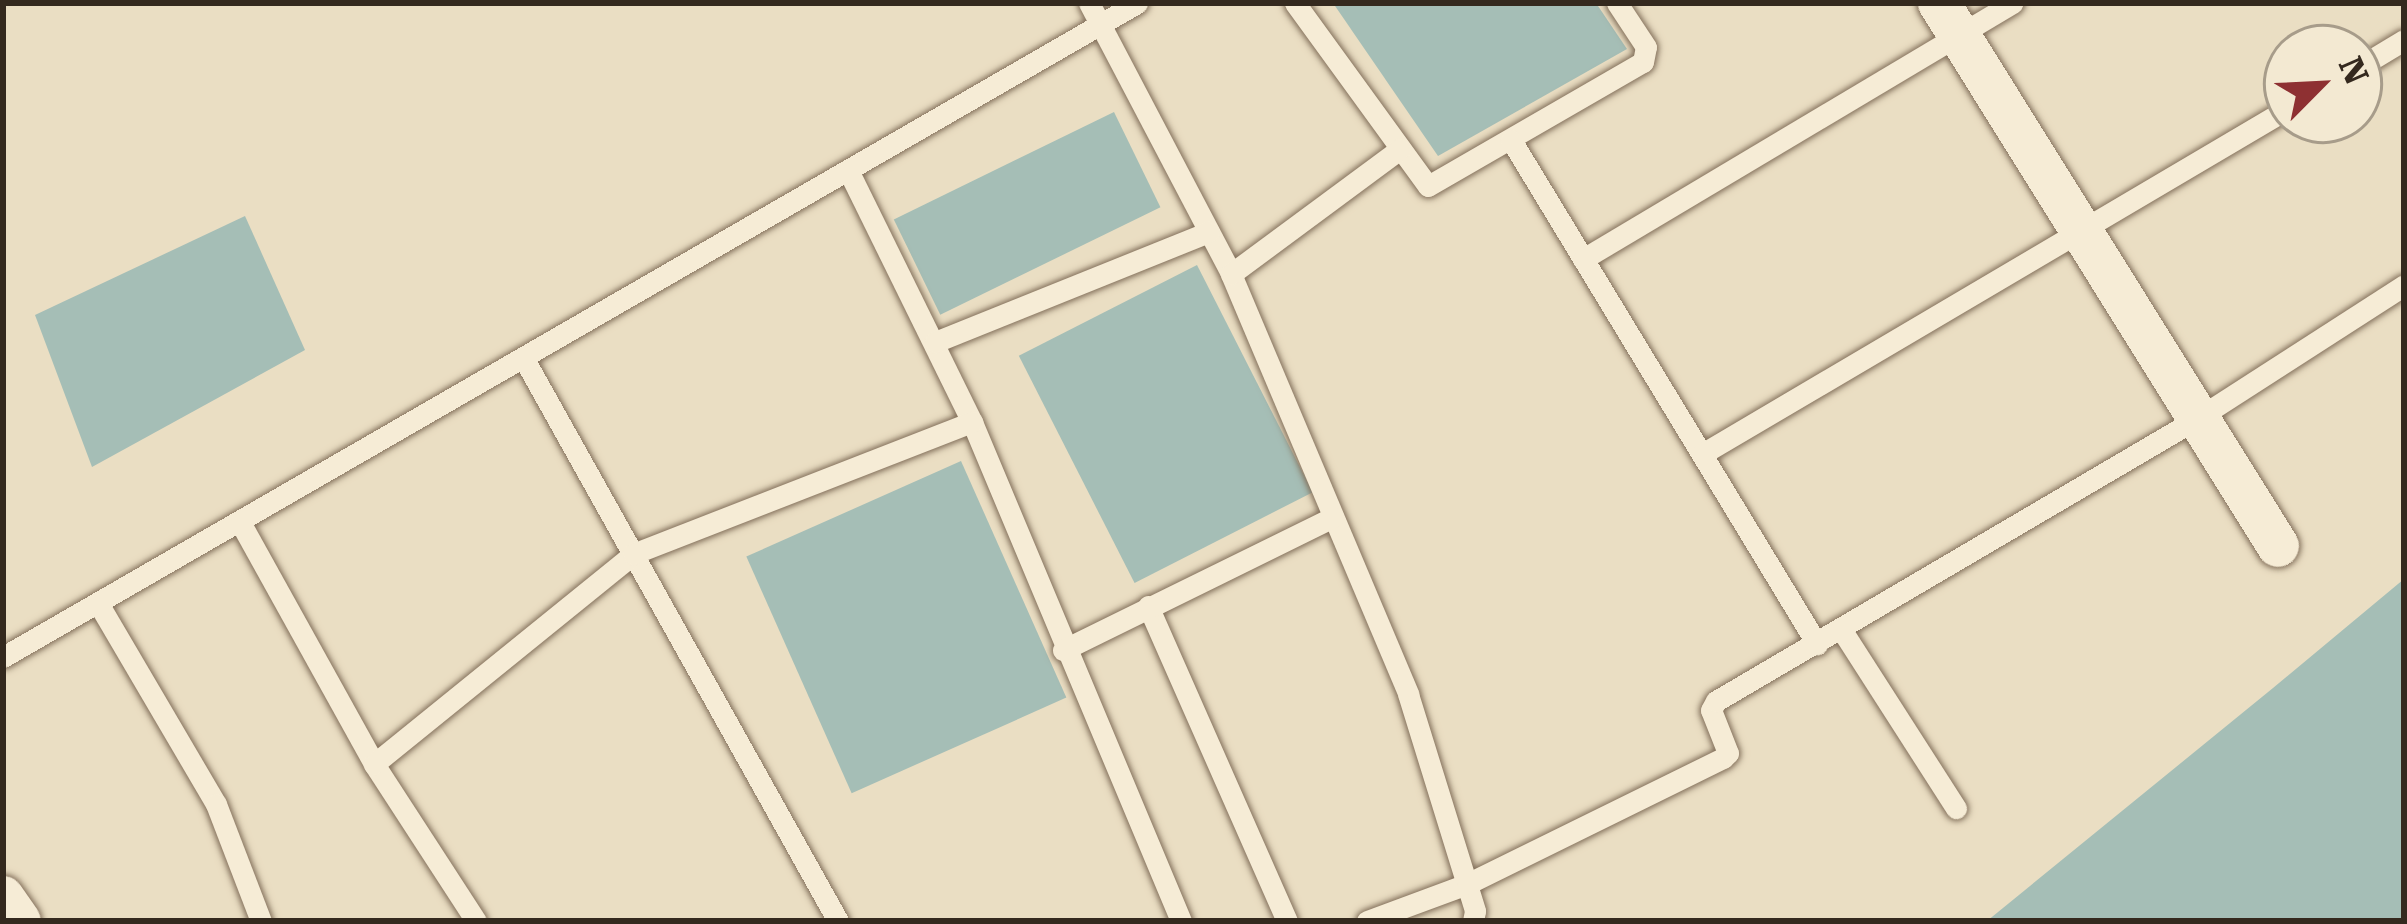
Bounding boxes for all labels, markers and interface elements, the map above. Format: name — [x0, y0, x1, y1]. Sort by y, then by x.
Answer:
north arrow — [2263, 24, 2383, 144]
text: N — [2331, 51, 2377, 90]

